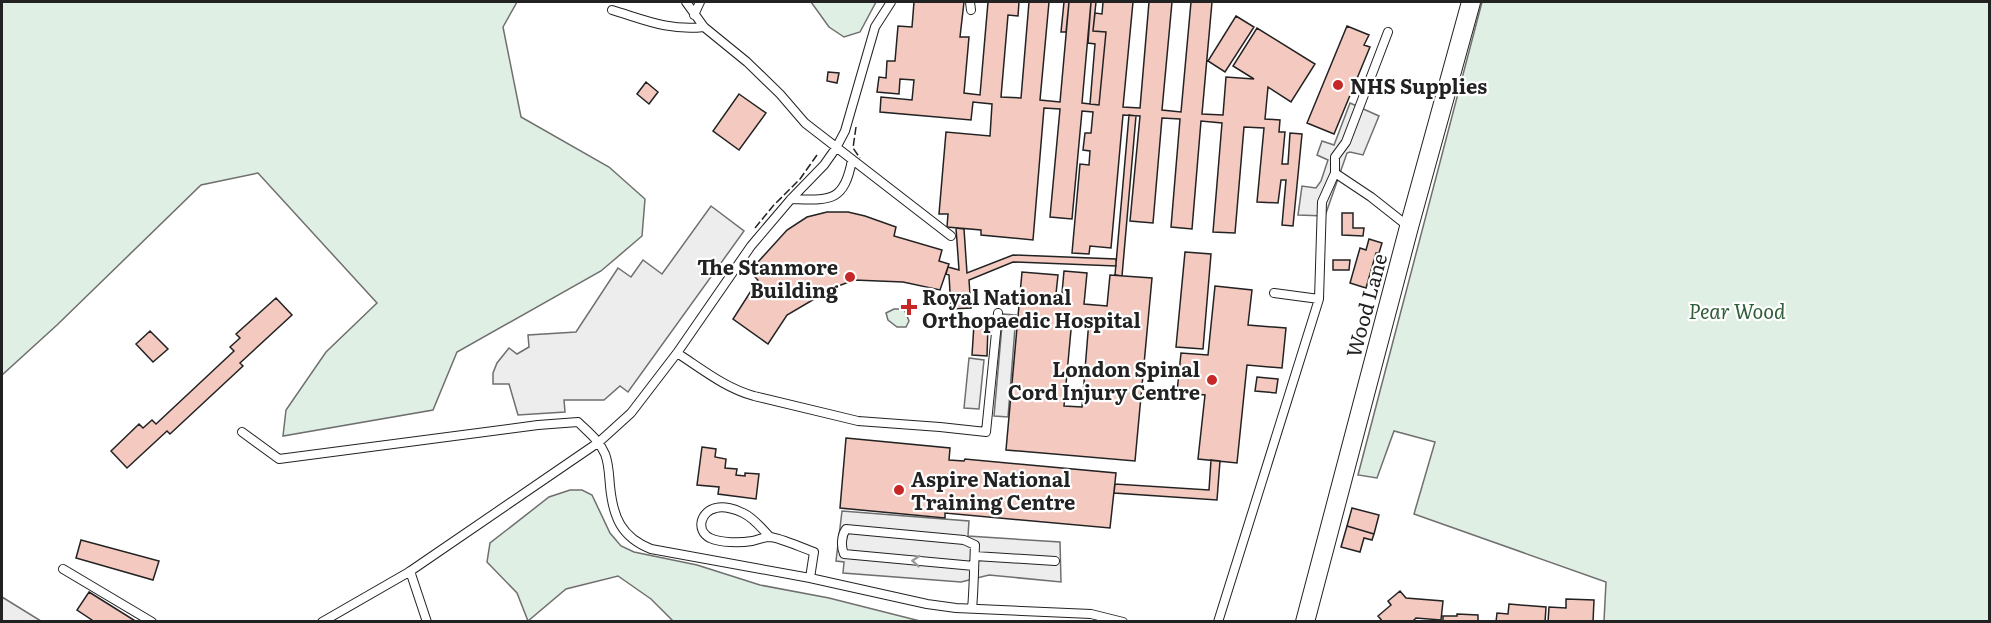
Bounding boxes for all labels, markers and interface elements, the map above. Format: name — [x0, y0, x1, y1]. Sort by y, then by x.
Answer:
place label: NHS Supplies — [1350, 70, 1487, 100]
marker: NHS Supplies — [1331, 78, 1345, 92]
street label: Wood Lane — [1337, 250, 1393, 360]
place label: The Stanmore Building — [697, 251, 839, 304]
marker: The Stanmore Building — [843, 270, 857, 284]
place label: Royal National Orthopaedic Hospital — [922, 281, 1141, 334]
park label: Pear Wood — [1689, 295, 1786, 325]
marker: Royal National Orthopaedic Hospital — [900, 298, 918, 316]
place label: London Spinal Cord Injury Centre — [1008, 353, 1200, 406]
marker: London Spinal Cord Injury Centre — [1205, 373, 1219, 387]
place label: Aspire National Training Centre — [911, 463, 1075, 516]
marker: Aspire National Training Centre — [892, 483, 906, 497]
one-way arrow — [912, 555, 921, 568]

